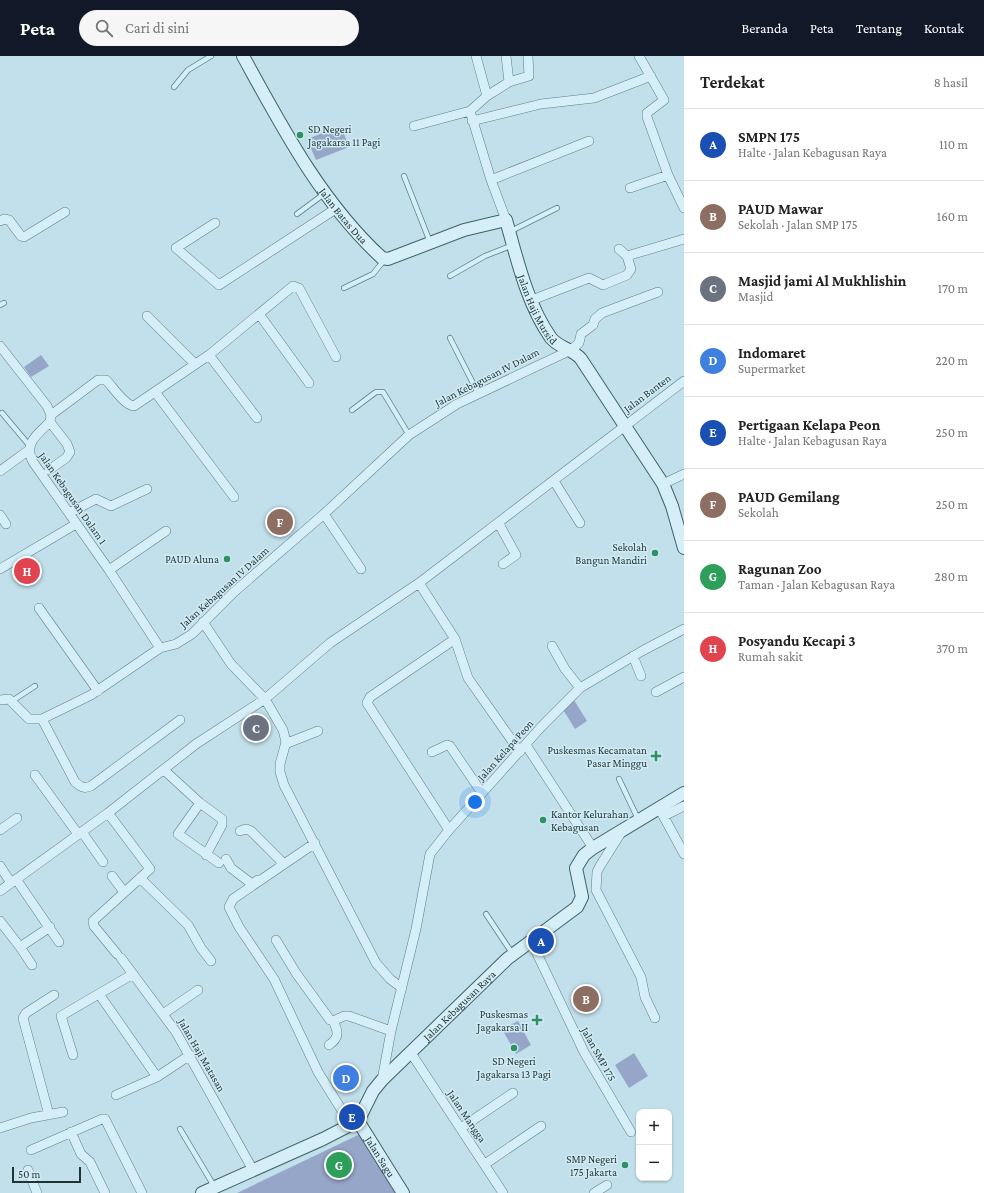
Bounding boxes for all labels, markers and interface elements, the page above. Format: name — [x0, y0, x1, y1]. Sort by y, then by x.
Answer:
search box — [79, 10, 359, 46]
icon: search — [93, 17, 115, 39]
text: Peta — [20, 18, 55, 39]
text: Cari di sini — [125, 20, 189, 36]
text: Beranda — [742, 20, 788, 36]
text: Peta — [810, 20, 834, 36]
text: Tentang — [856, 20, 902, 36]
text: Kontak — [924, 20, 964, 36]
text: Terdekat — [700, 73, 765, 92]
text: 8 hasil — [934, 75, 968, 90]
place label: SD Negeri Jagakarsa 11 Pagi — [307, 123, 380, 149]
text: SMPN 175 — [738, 129, 800, 145]
marker: SD Negeri Jagakarsa 11 Pagi — [295, 130, 305, 140]
text: A — [709, 137, 717, 152]
text: 110 m — [939, 137, 968, 152]
text: Halte · Jalan Kebagusan Raya — [738, 145, 887, 160]
street label: Jalan Batas Dua — [316, 185, 370, 246]
text: PAUD Mawar — [738, 201, 823, 217]
text: B — [709, 209, 717, 224]
text: 160 m — [937, 209, 968, 224]
text: Sekolah · Jalan SMP 175 — [738, 217, 858, 232]
street label: Jalan Haji Mursid — [515, 272, 560, 347]
text: Masjid jami Al Mukhlishin — [738, 273, 907, 289]
text: C — [709, 281, 717, 296]
text: 170 m — [938, 281, 968, 296]
text: Masjid — [738, 289, 773, 304]
street label: Jalan Kebagusan IV Dalam — [432, 345, 542, 410]
text: Indomaret — [738, 345, 806, 361]
text: D — [709, 353, 717, 368]
text: 220 m — [935, 353, 968, 368]
text: Supermarket — [738, 361, 805, 376]
street label: Jalan Banten — [620, 371, 673, 416]
text: Pertigaan Kelapa Peon — [738, 417, 880, 433]
text: E — [709, 425, 717, 440]
text: 250 m — [935, 425, 968, 440]
text: Halte · Jalan Kebagusan Raya — [738, 433, 887, 448]
street label: Jalan Kebagusan Dalam 1 — [35, 449, 110, 547]
text: PAUD Gemilang — [738, 489, 839, 505]
text: F — [710, 497, 716, 512]
text: 250 m — [935, 497, 968, 512]
text: Sekolah — [738, 505, 779, 520]
pin: F — [267, 507, 293, 537]
place label: Sekolah Bangun Mandiri — [575, 541, 647, 567]
street label: Jalan Kebagusan IV Dalam — [176, 544, 272, 632]
marker: Sekolah Bangun Mandiri — [650, 548, 660, 558]
place label: PAUD Aluna — [165, 553, 219, 565]
marker: PAUD Aluna — [222, 554, 232, 564]
pin: H — [14, 556, 40, 586]
text: Ragunan Zoo — [738, 561, 822, 577]
text: G — [709, 569, 717, 584]
text: 280 m — [935, 569, 968, 584]
text: Taman · Jalan Kebagusan Raya — [738, 577, 895, 592]
text: Posyandu Kecapi 3 — [738, 633, 856, 649]
text: H — [709, 641, 717, 656]
text: 370 m — [936, 641, 968, 656]
text: Rumah sakit — [738, 649, 803, 664]
pin: C — [243, 713, 269, 743]
street label: Jalan Kelapa Peon — [474, 717, 536, 784]
place label: Puskesmas Kecamatan Pasar Minggu — [547, 744, 647, 770]
marker: Puskesmas Kecamatan Pasar Minggu — [650, 750, 662, 762]
your location — [465, 792, 485, 812]
place label: Kantor Kelurahan Kebagusan — [551, 808, 629, 834]
marker: Kantor Kelurahan Kebagusan — [538, 815, 548, 825]
pin: A — [528, 926, 554, 956]
street label: Jalan Kebagusan Raya — [420, 968, 498, 1044]
pin: B — [573, 984, 599, 1014]
place label: Puskesmas Jagakarsa II — [476, 1008, 528, 1034]
marker: Puskesmas Jagakarsa II — [531, 1014, 543, 1026]
street label: Jalan Haji Matasan — [175, 1015, 228, 1094]
street label: Jalan SMP 175 — [578, 1024, 619, 1084]
marker: SD Negeri Jagakarsa 13 Pagi — [509, 1043, 519, 1053]
place label: SD Negeri Jagakarsa 13 Pagi — [476, 1055, 551, 1081]
pin: D — [333, 1063, 359, 1093]
street label: Jalan Mangga — [444, 1087, 489, 1145]
pin: E — [339, 1102, 365, 1132]
map controls — [636, 1109, 672, 1181]
button: + — [636, 1109, 672, 1145]
street label: Jalan Sagu — [362, 1133, 398, 1179]
button: − — [636, 1145, 672, 1181]
pin: G — [326, 1150, 352, 1180]
place label: SMP Negeri 175 Jakarta — [566, 1153, 617, 1179]
marker: SMP Negeri 175 Jakarta — [620, 1160, 630, 1170]
scale bar — [12, 1165, 81, 1184]
text: 50 m — [18, 1168, 40, 1180]

